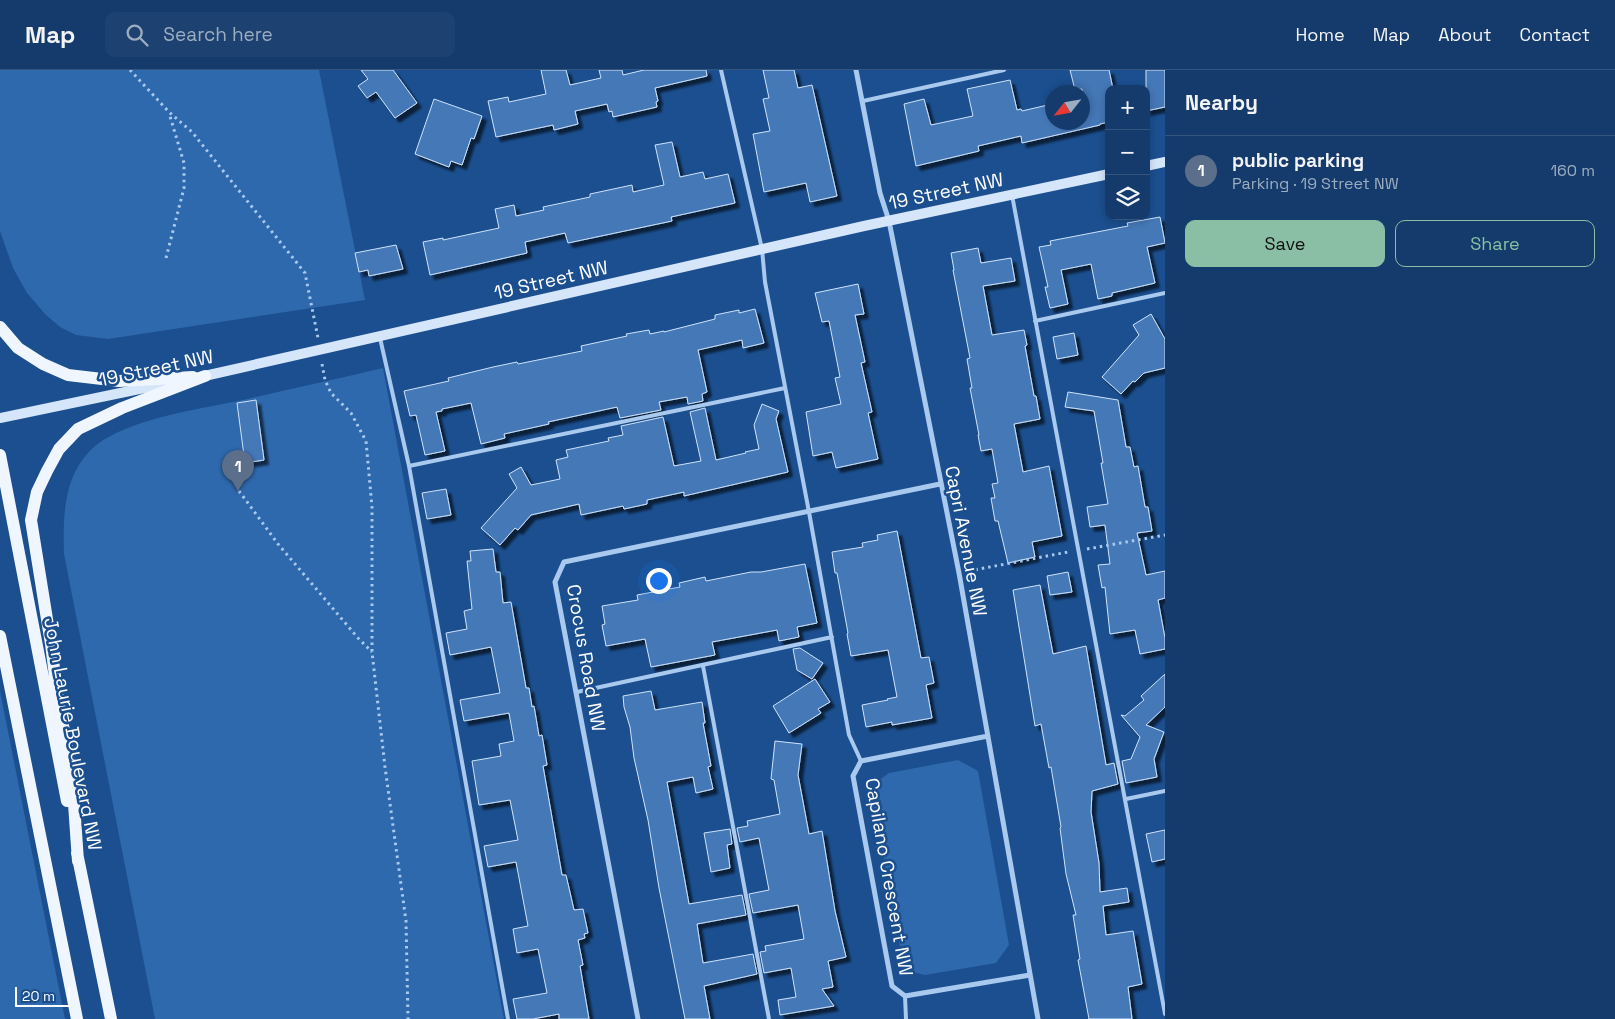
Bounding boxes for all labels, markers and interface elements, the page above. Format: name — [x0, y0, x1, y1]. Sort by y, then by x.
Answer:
search box — [105, 12, 455, 57]
text: Map — [25, 19, 75, 50]
icon: search — [123, 21, 151, 49]
text: Search here — [163, 22, 273, 47]
text: Home — [1296, 23, 1345, 46]
text: Map — [1373, 23, 1410, 46]
text: About — [1438, 23, 1492, 46]
text: Contact — [1520, 23, 1590, 46]
north arrow — [1045, 85, 1090, 130]
map controls — [1105, 85, 1150, 220]
button: + — [1105, 85, 1150, 130]
text: Nearby — [1185, 89, 1258, 116]
button: − — [1105, 130, 1150, 175]
text: public parking — [1232, 148, 1364, 173]
text: 1 — [1197, 160, 1205, 181]
text: 160 m — [1550, 160, 1595, 181]
street label: 19 Street NW — [886, 167, 1006, 215]
text: Parking · 19 Street NW — [1232, 173, 1399, 194]
button: layers — [1105, 175, 1150, 220]
button: Save — [1185, 220, 1385, 267]
button: Share — [1395, 220, 1595, 267]
street label: 19 Street NW — [491, 255, 611, 305]
street label: 19 Street NW — [96, 344, 216, 392]
pin: 1 — [222, 450, 254, 491]
street label: Capri Avenue NW — [939, 463, 993, 619]
your location — [646, 568, 672, 594]
street label: Crocus Road NW — [561, 582, 611, 734]
street label: John Laurie Boulevard NW — [38, 615, 108, 853]
street label: Capilano Crescent NW — [859, 776, 919, 978]
scale bar — [15, 984, 70, 1007]
text: 20 m — [22, 987, 55, 1005]

